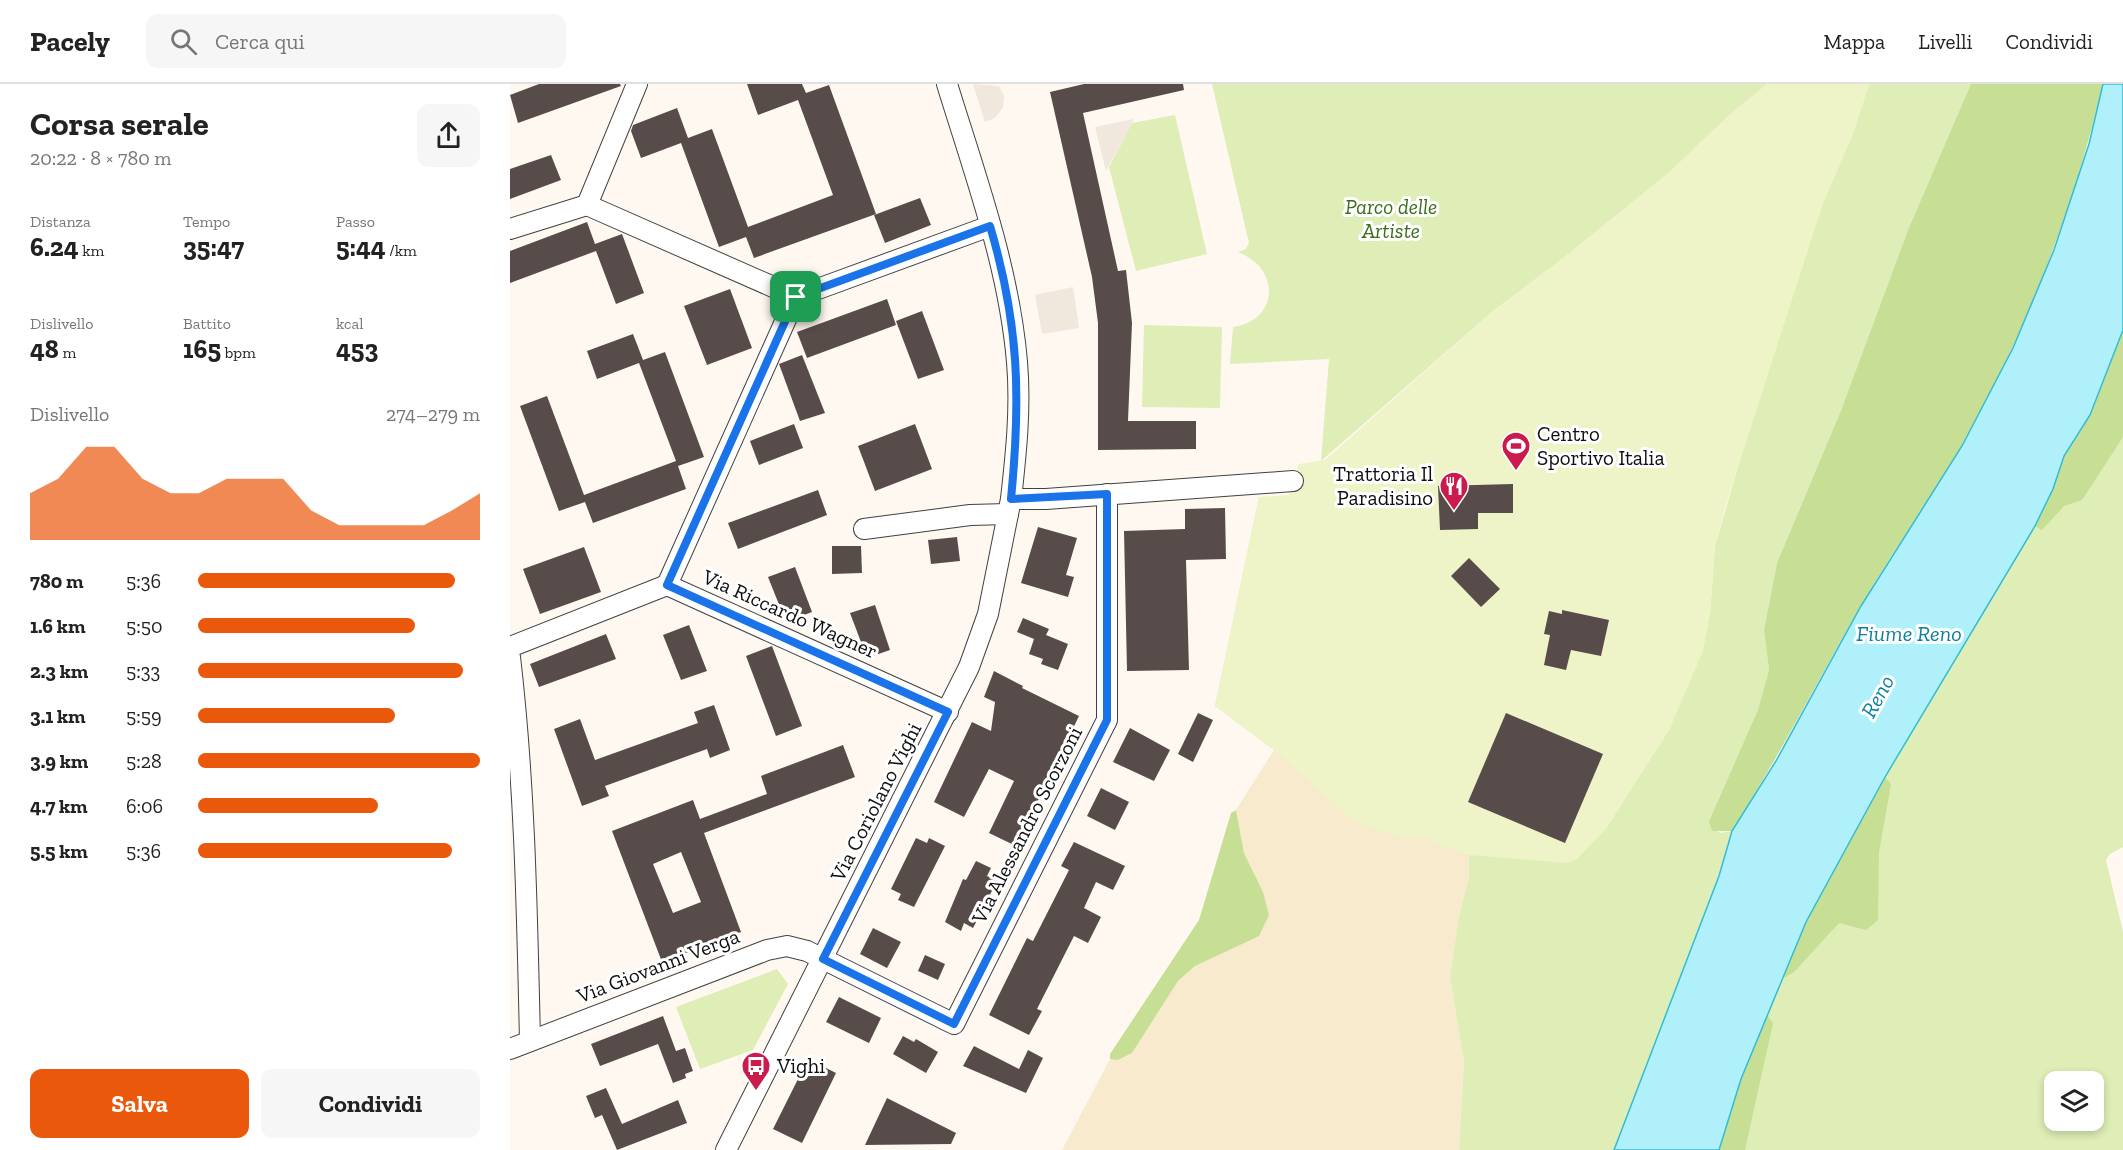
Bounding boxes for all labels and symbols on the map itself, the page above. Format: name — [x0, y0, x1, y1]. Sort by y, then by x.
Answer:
park label: Parco delle Artiste — [1345, 194, 1437, 243]
pin — [770, 271, 821, 322]
place label: Centro Sportivo Italia — [1537, 421, 1665, 470]
sports icon: Centro Sportivo Italia — [1500, 430, 1532, 472]
place label: Trattoria Il Paradisino — [1333, 461, 1433, 510]
restaurant icon: Trattoria Il Paradisino — [1438, 470, 1470, 512]
street label: Via Riccardo Wagner — [698, 563, 881, 663]
water label: Fiume Reno — [1856, 620, 1962, 647]
water label: Reno — [1855, 670, 1900, 722]
street label: Via Coriolano Vighi — [824, 718, 926, 886]
street label: Via Alessandro Scorzoni — [966, 722, 1087, 928]
street label: Via Giovanni Verga — [572, 923, 743, 1008]
bus stop icon: Vighi — [740, 1050, 772, 1092]
place label: Vighi — [776, 1053, 825, 1078]

